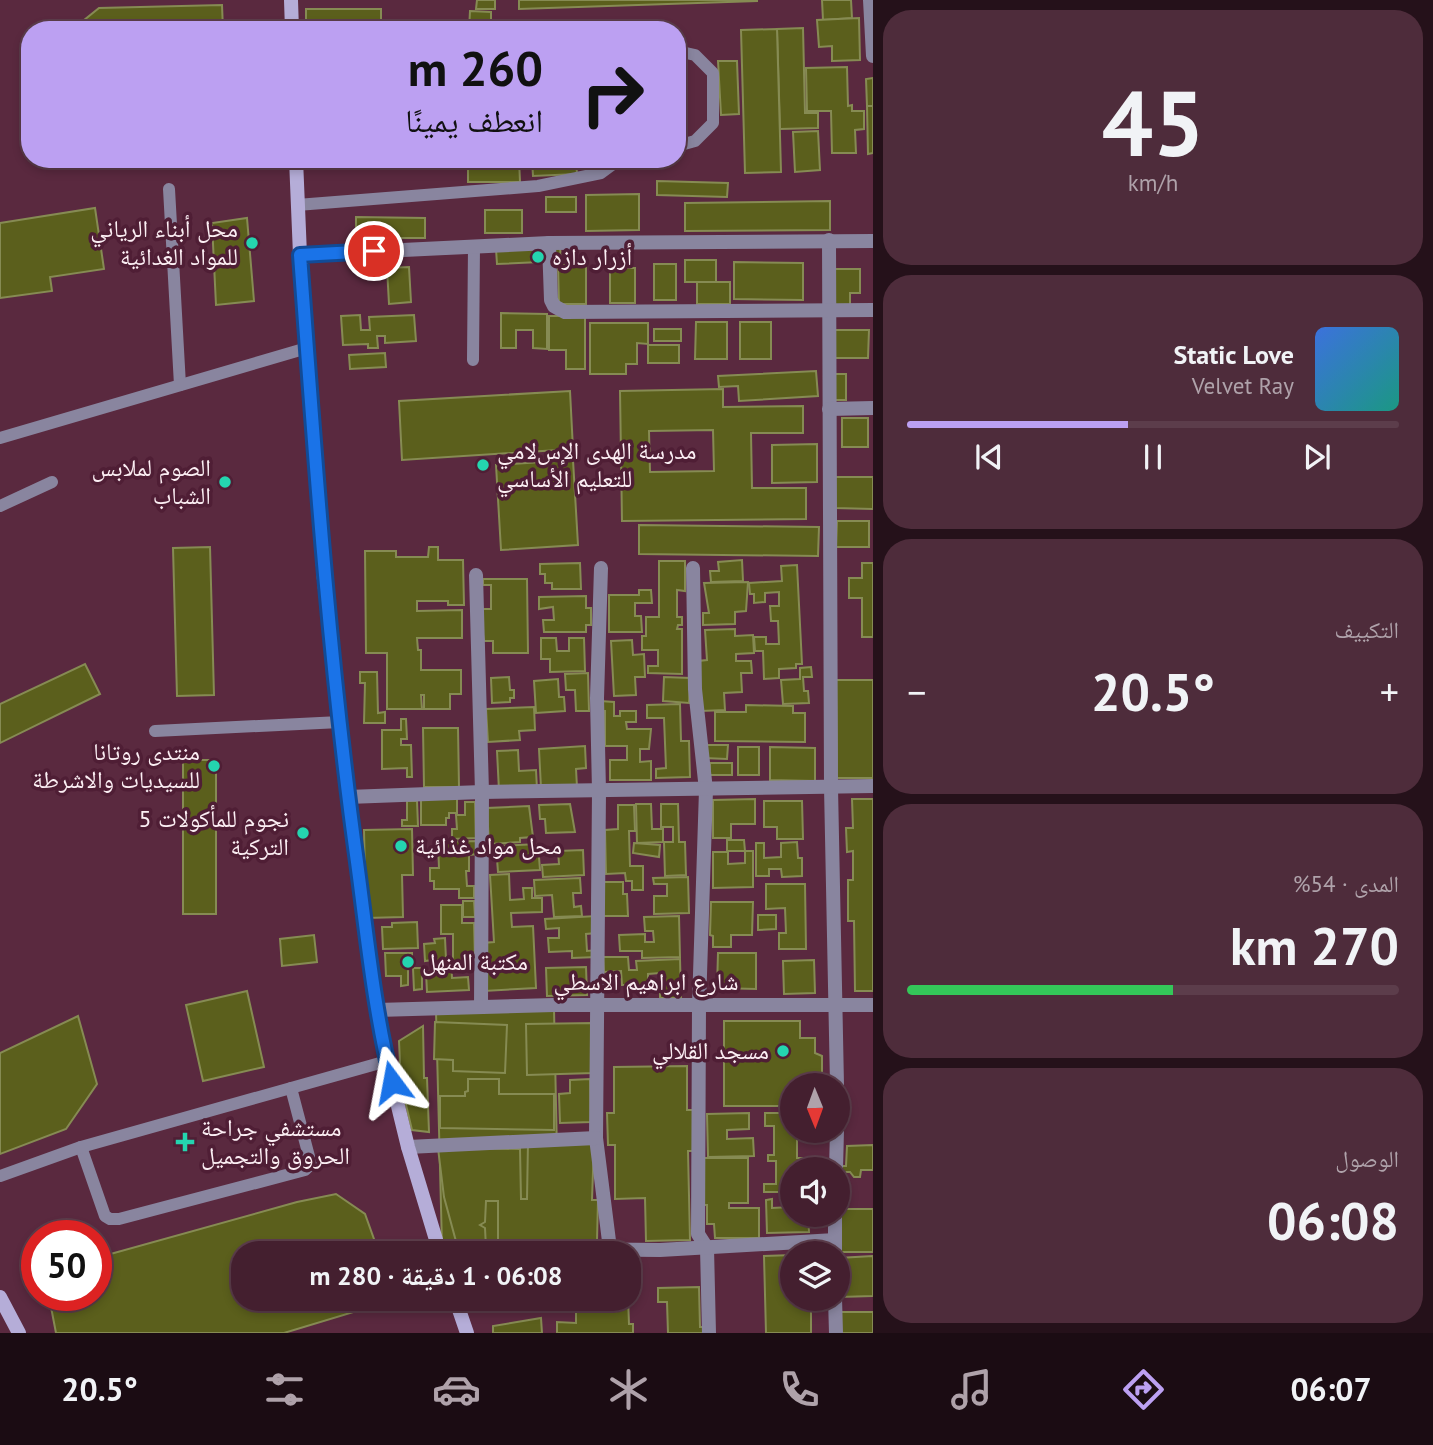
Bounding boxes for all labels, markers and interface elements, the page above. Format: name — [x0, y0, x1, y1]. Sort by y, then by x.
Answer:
text: 260 m — [408, 36, 543, 100]
icon: right — [567, 49, 658, 140]
text: 45 — [1101, 63, 1205, 181]
text: انعطف يمينًا — [405, 99, 543, 141]
text: km/h — [1128, 168, 1178, 197]
place label: محل أبناء الرياني للمواد الغدائية — [90, 213, 238, 272]
pin — [344, 221, 404, 281]
icon: arrive — [355, 232, 393, 270]
marker: محل أبناء الرياني للمواد الغدائية — [244, 235, 260, 251]
place label: أزرار دازه — [552, 241, 632, 272]
marker: أزرار دازه — [530, 249, 546, 265]
text: Static Love — [1173, 338, 1294, 371]
text: Velvet Ray — [1192, 371, 1294, 400]
place label: مدرسة الهدى الإسﻻمي للتعليم الأساسي — [497, 435, 697, 498]
icon: previous — [970, 438, 1008, 476]
icon: pause — [1134, 438, 1172, 476]
icon: next — [1298, 438, 1336, 476]
place label: الصوم لملابس الشباب — [92, 452, 211, 511]
marker: مدرسة الهدى الإسﻻمي للتعليم الأساسي — [475, 457, 491, 473]
marker: الصوم لملابس الشباب — [217, 474, 233, 490]
text: التكييف — [1334, 615, 1399, 644]
text: 20.5° — [1091, 658, 1215, 725]
text: − — [907, 667, 926, 716]
text: + — [1380, 667, 1399, 716]
place label: منتدى روتانا للسيديات والاشرطة — [32, 736, 200, 795]
marker: منتدى روتانا للسيديات والاشرطة — [206, 758, 222, 774]
place label: 5 نجوم للمأكولات التركية — [138, 803, 289, 862]
marker: 5 نجوم للمأكولات التركية — [295, 825, 311, 841]
place label: محل مواد غذائية — [415, 830, 562, 861]
marker: محل مواد غذائية — [393, 838, 409, 854]
text: المدى · 54% — [1293, 869, 1399, 898]
text: 270 km — [1230, 912, 1399, 979]
place label: مكتبة المنهل — [422, 946, 528, 977]
marker: مكتبة المنهل — [400, 954, 416, 970]
street label: شارع ابراهيم الاسطي — [553, 966, 739, 1001]
place label: مسجد القلالي — [652, 1035, 769, 1070]
marker: مسجد القلالي — [775, 1043, 791, 1059]
position arrow — [355, 1045, 429, 1119]
north arrow — [780, 1073, 850, 1143]
map controls — [780, 1073, 850, 1311]
place label: مستشفي جراحة الحروق والتجميل — [201, 1112, 350, 1171]
marker: مستشفي جراحة الحروق والتجميل — [175, 1132, 195, 1152]
text: الوصول — [1335, 1144, 1399, 1173]
button: sound — [780, 1157, 850, 1227]
text: 06:08 — [1267, 1187, 1399, 1254]
speed limit sign: 50 — [21, 1220, 112, 1311]
button: layers — [780, 1241, 850, 1311]
text: 06:08 · 1 دقيقة · 280 m — [309, 1259, 563, 1292]
icon: filters — [260, 1365, 309, 1414]
icon: car — [432, 1365, 481, 1414]
icon: climate — [604, 1365, 653, 1414]
icon: phone — [775, 1365, 824, 1414]
icon: music — [947, 1365, 996, 1414]
icon: directions — [1119, 1365, 1168, 1414]
text: 20.5° — [61, 1368, 138, 1410]
text: 06:07 — [1290, 1368, 1372, 1410]

